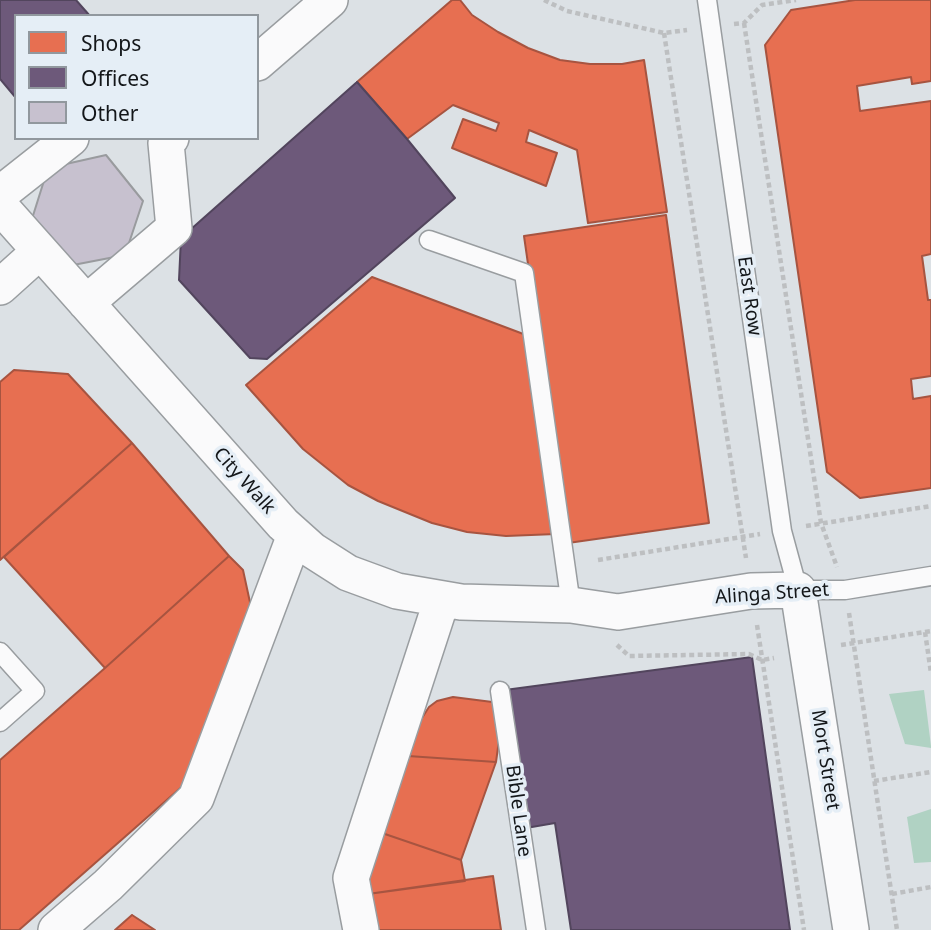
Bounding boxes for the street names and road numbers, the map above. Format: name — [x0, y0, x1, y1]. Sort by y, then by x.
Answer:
street label: East Row — [732, 255, 766, 337]
street label: City Walk — [208, 443, 280, 519]
street label: Alinga Street — [714, 579, 830, 609]
street label: Mort Street — [806, 708, 844, 812]
street label: Bible Lane — [500, 764, 536, 858]

